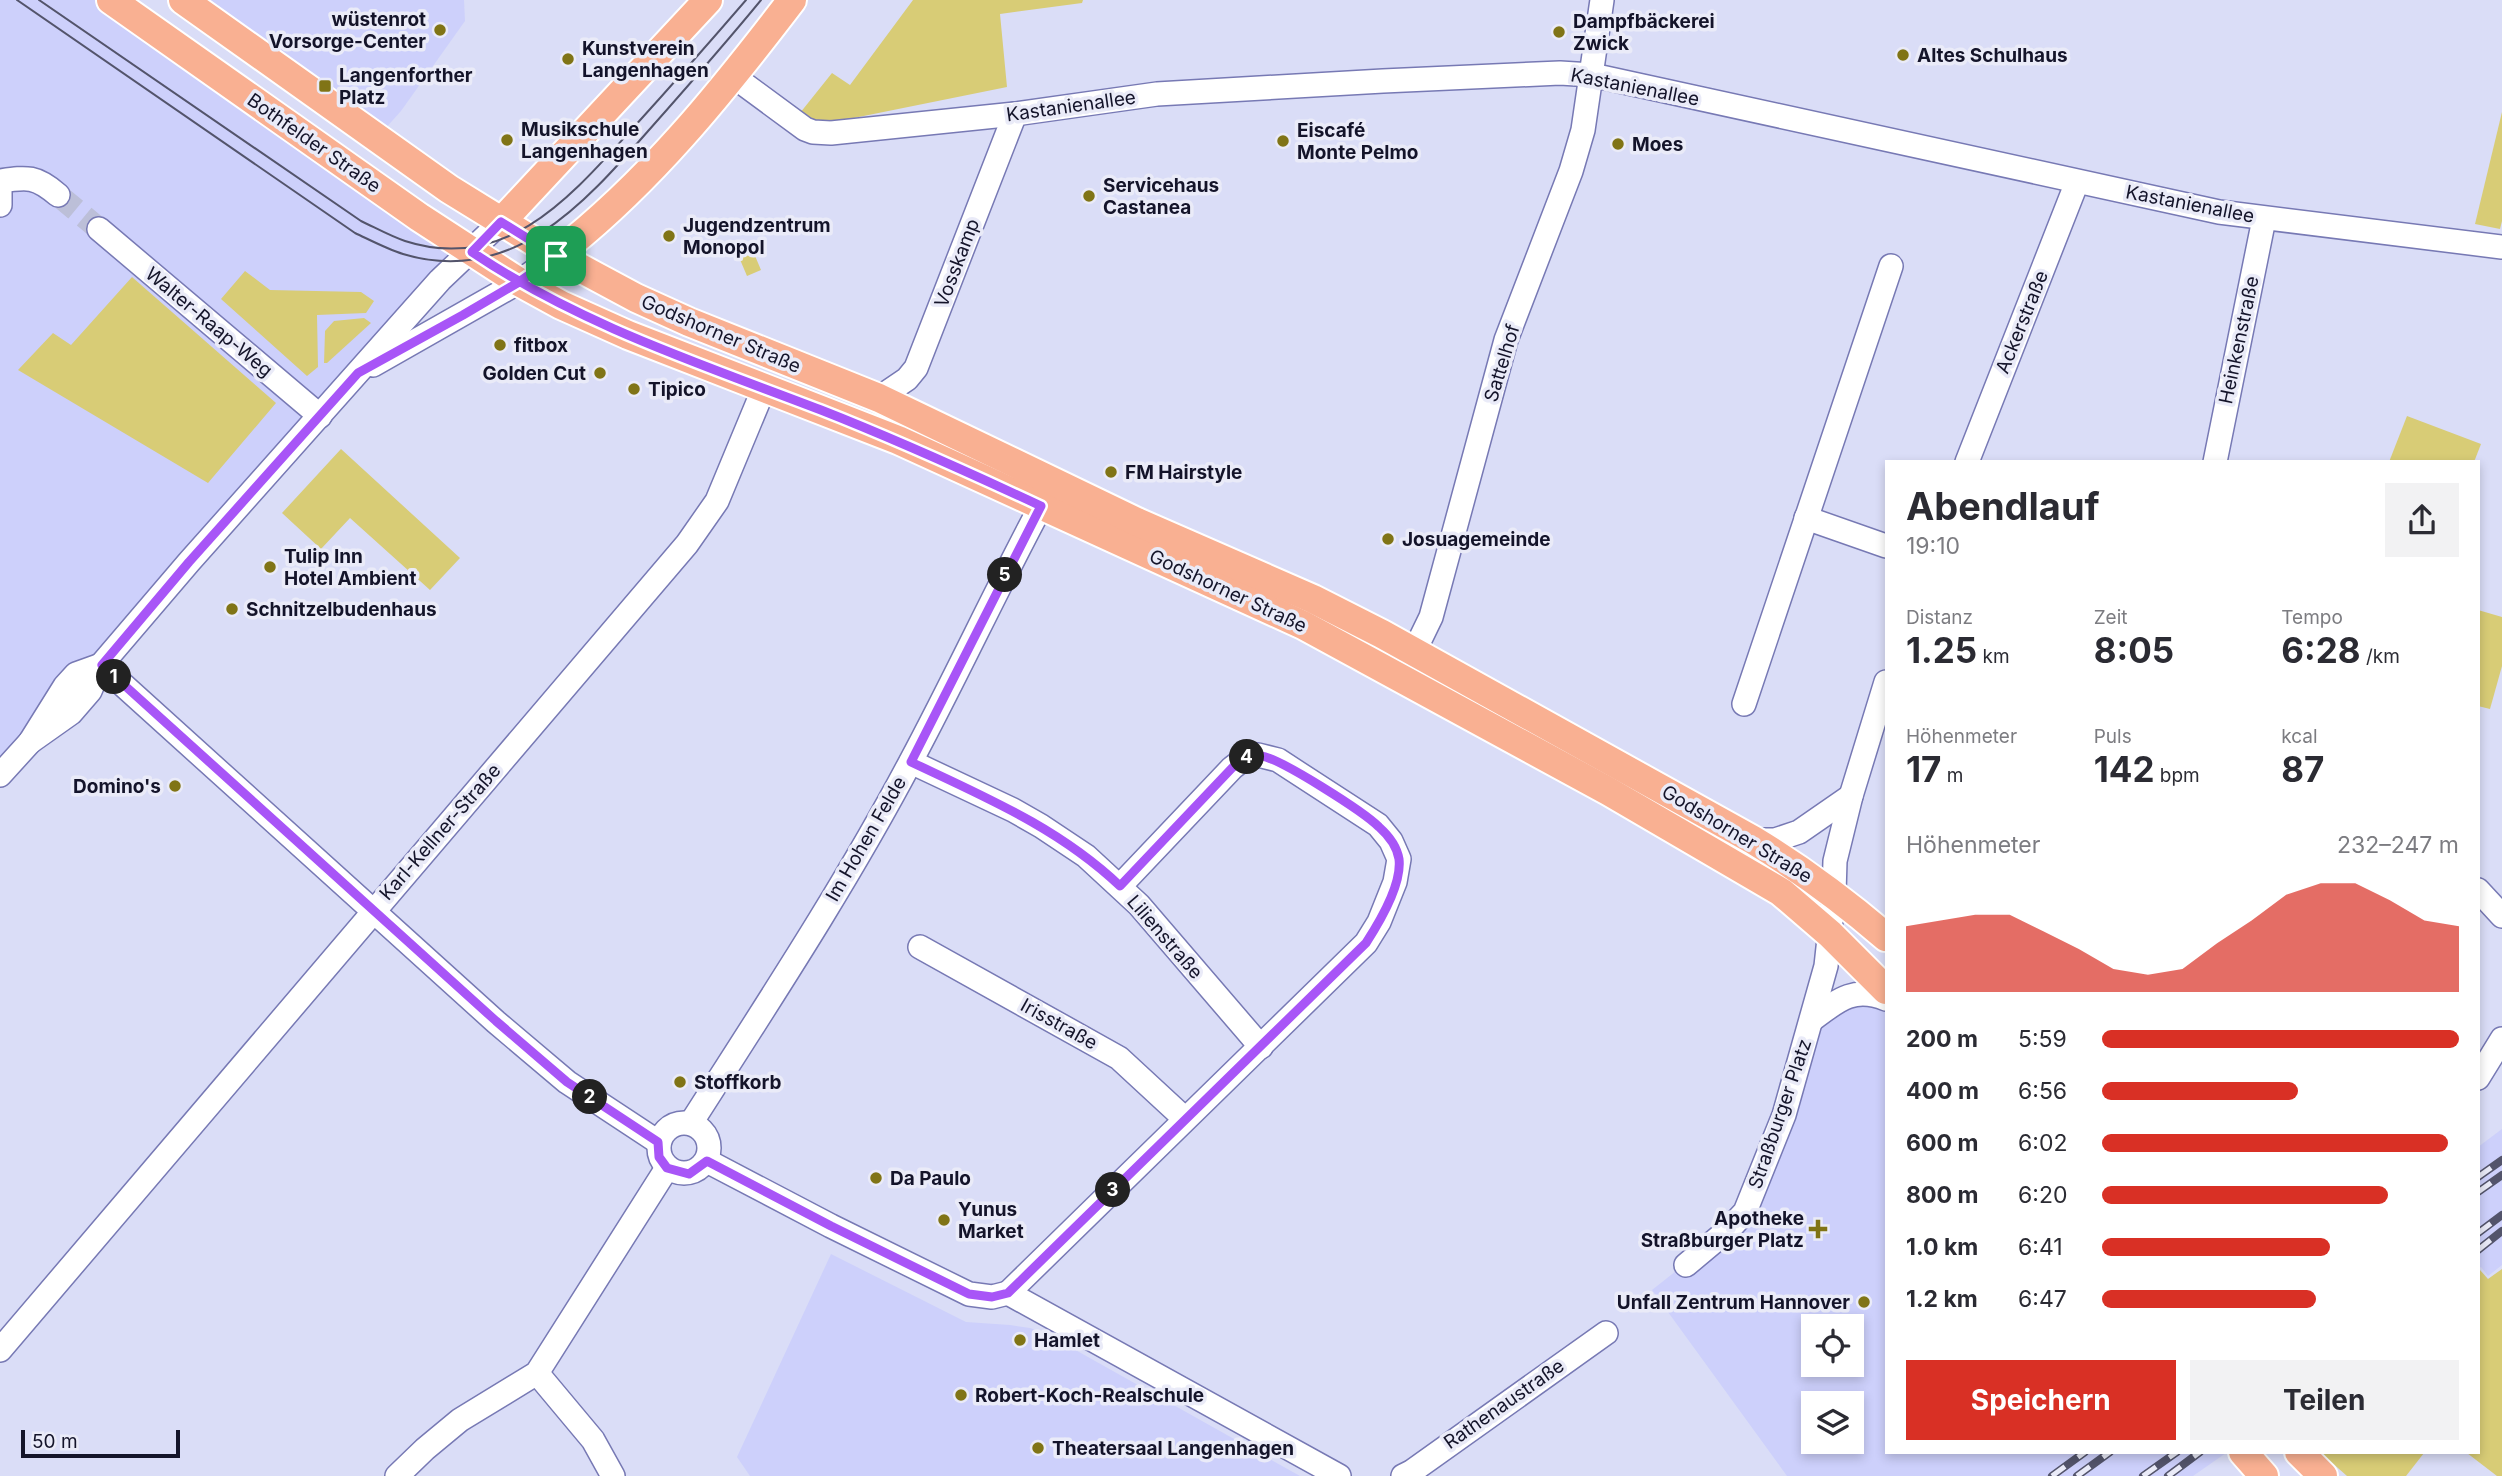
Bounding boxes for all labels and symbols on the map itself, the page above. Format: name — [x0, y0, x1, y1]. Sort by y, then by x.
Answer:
place label: wüstenrot Vorsorge-Center — [269, 8, 426, 53]
place label: Dampfbäckerei Zwick — [1573, 10, 1715, 55]
marker: wüstenrot Vorsorge-Center — [432, 22, 448, 38]
marker: Dampfbäckerei Zwick — [1551, 24, 1567, 40]
place label: Kunstverein Langenhagen — [582, 37, 709, 82]
place label: Altes Schulhaus — [1917, 44, 2068, 67]
marker: Altes Schulhaus — [1895, 47, 1911, 63]
marker: Kunstverein Langenhagen — [560, 51, 576, 67]
street label: Kastanienallee — [1569, 63, 1701, 111]
place label: Langenforther Platz — [339, 64, 473, 109]
marker: Langenforther Platz — [317, 78, 333, 94]
street label: Kastanienallee — [1005, 86, 1137, 126]
street label: Bothfelder Straße — [243, 88, 385, 198]
place label: Musikschule Langenhagen — [521, 118, 648, 163]
place label: Eiscafé Monte Pelmo — [1297, 119, 1418, 164]
marker: Musikschule Langenhagen — [499, 132, 515, 148]
marker: Eiscafé Monte Pelmo — [1275, 133, 1291, 149]
place label: Moes — [1632, 133, 1683, 156]
marker: Moes — [1610, 136, 1626, 152]
place label: Servicehaus Castanea — [1103, 174, 1219, 219]
street label: Kastanienallee — [2124, 180, 2256, 228]
marker: Servicehaus Castanea — [1081, 188, 1097, 204]
place label: Jugendzentrum Monopol — [683, 214, 831, 259]
street label: Vosskamp — [930, 215, 984, 311]
pin — [526, 226, 586, 286]
marker: Jugendzentrum Monopol — [661, 228, 677, 244]
street label: Walter-Raap-Weg — [141, 262, 277, 382]
street label: Ackerstraße — [1991, 267, 2053, 377]
street label: Heinkenstraße — [2214, 274, 2264, 406]
street label: Godshorner Straße — [638, 290, 804, 378]
street label: Sattelhof — [1479, 321, 1525, 405]
place label: fitbox — [514, 334, 568, 357]
marker: fitbox — [492, 337, 508, 353]
place label: Golden Cut — [482, 362, 586, 385]
marker: Golden Cut — [592, 365, 608, 381]
place label: Tipico — [648, 378, 706, 401]
marker: Tipico — [626, 381, 642, 397]
place label: FM Hairstyle — [1125, 461, 1242, 484]
marker: FM Hairstyle — [1103, 464, 1119, 480]
place label: Josuagemeinde — [1402, 528, 1551, 551]
marker: Josuagemeinde — [1380, 531, 1396, 547]
street label: Godshorner Straße — [1146, 544, 1310, 638]
place label: Tulip Inn Hotel Ambient — [284, 545, 416, 590]
pin: 5 — [988, 558, 1023, 592]
marker: Tulip Inn Hotel Ambient — [262, 559, 278, 575]
place label: Schnitzelbudenhaus — [246, 598, 437, 621]
marker: Schnitzelbudenhaus — [224, 601, 240, 617]
pin: 1 — [96, 660, 132, 694]
pin: 4 — [1230, 740, 1264, 774]
street label: Karl-Kellner-Straße — [375, 759, 505, 905]
street label: Im Hohen Felde — [821, 772, 911, 906]
place label: Domino's — [73, 775, 161, 798]
marker: Domino's — [167, 778, 183, 794]
street label: Godshorner Straße — [1658, 780, 1816, 888]
street label: Lilienstraße — [1122, 890, 1208, 984]
street label: Irisstraße — [1017, 994, 1101, 1054]
street label: Straßburger Platz — [1744, 1036, 1816, 1192]
place label: Stoffkorb — [694, 1071, 781, 1094]
marker: Stoffkorb — [672, 1074, 688, 1090]
pin: 2 — [572, 1080, 608, 1114]
place label: Da Paulo — [890, 1167, 971, 1190]
marker: Da Paulo — [868, 1170, 884, 1186]
pin: 3 — [1096, 1172, 1130, 1208]
place label: Yunus Market — [958, 1198, 1024, 1243]
place label: Apotheke Straßburger Platz — [1641, 1207, 1804, 1252]
marker: Yunus Market — [936, 1212, 952, 1228]
marker: Apotheke Straßburger Platz — [1810, 1221, 1826, 1237]
place label: Unfall Zentrum Hannover — [1617, 1291, 1850, 1314]
marker: Unfall Zentrum Hannover — [1856, 1294, 1872, 1310]
place label: Hamlet — [1034, 1329, 1100, 1352]
marker: Hamlet — [1012, 1332, 1028, 1348]
street label: Rathenaustraße — [1440, 1354, 1568, 1454]
place label: Robert-Koch-Realschule — [975, 1384, 1204, 1407]
marker: Robert-Koch-Realschule — [953, 1387, 969, 1403]
scale bar — [21, 1427, 180, 1459]
place label: Theatersaal Langenhagen — [1052, 1437, 1294, 1460]
marker: Theatersaal Langenhagen — [1030, 1440, 1046, 1456]

